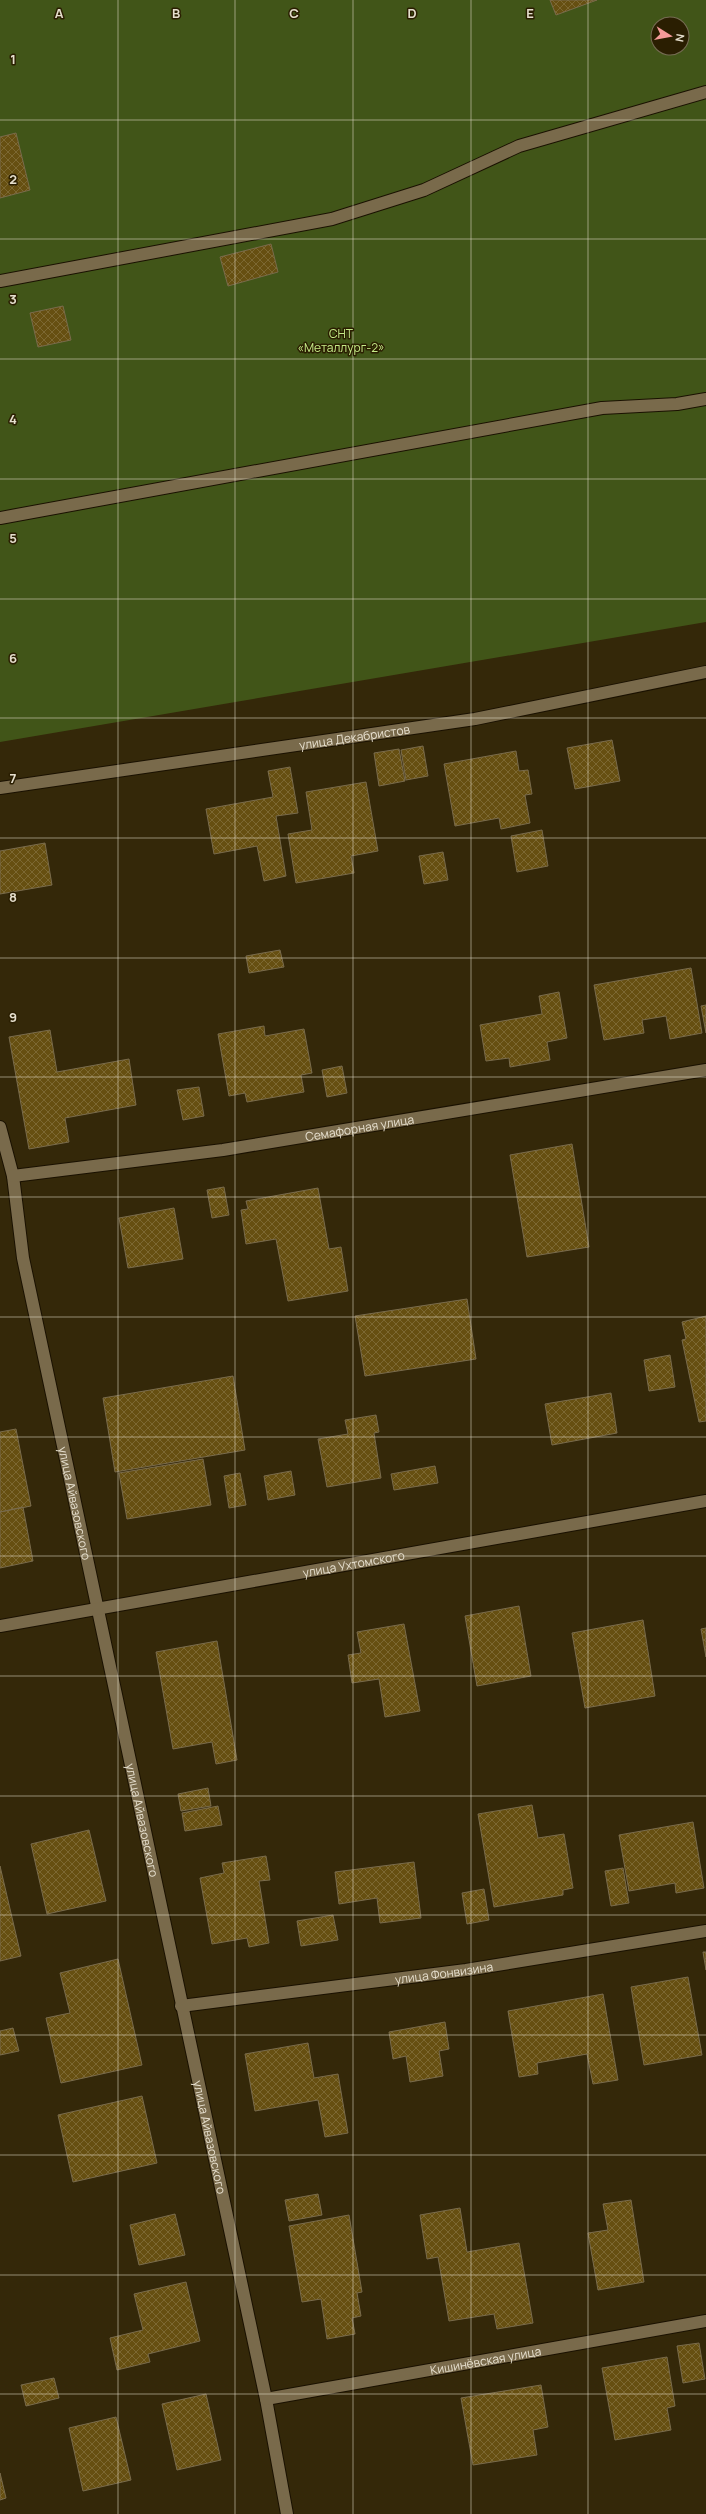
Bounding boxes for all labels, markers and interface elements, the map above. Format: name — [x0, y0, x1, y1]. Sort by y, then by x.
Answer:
text: A — [55, 4, 64, 22]
text: B — [172, 4, 180, 22]
text: C — [289, 4, 299, 22]
text: D — [407, 4, 417, 22]
text: E — [526, 4, 534, 22]
north arrow — [650, 16, 690, 56]
text: N — [672, 33, 688, 43]
text: 1 — [10, 50, 16, 68]
text: 2 — [9, 170, 17, 188]
text: 3 — [9, 290, 17, 308]
park label: СНТ «Металлург-2» — [297, 325, 385, 356]
text: 4 — [9, 410, 17, 428]
text: 5 — [9, 529, 17, 547]
text: 6 — [9, 649, 17, 667]
street label: улица Декабристов — [298, 720, 411, 753]
text: 7 — [10, 769, 17, 787]
text: 8 — [9, 888, 17, 906]
text: 9 — [9, 1008, 17, 1026]
street label: Семафорная улица — [304, 1110, 415, 1145]
street label: улица Айвазовского — [55, 1445, 96, 1562]
street label: улица Ухтомского — [301, 1546, 406, 1581]
street label: улица Айвазовского — [122, 1762, 163, 1878]
street label: улица Фонвизина — [394, 1957, 494, 1987]
street label: улица Айвазовского — [190, 2079, 231, 2195]
street label: Кишинёвская улица — [429, 2342, 543, 2378]

